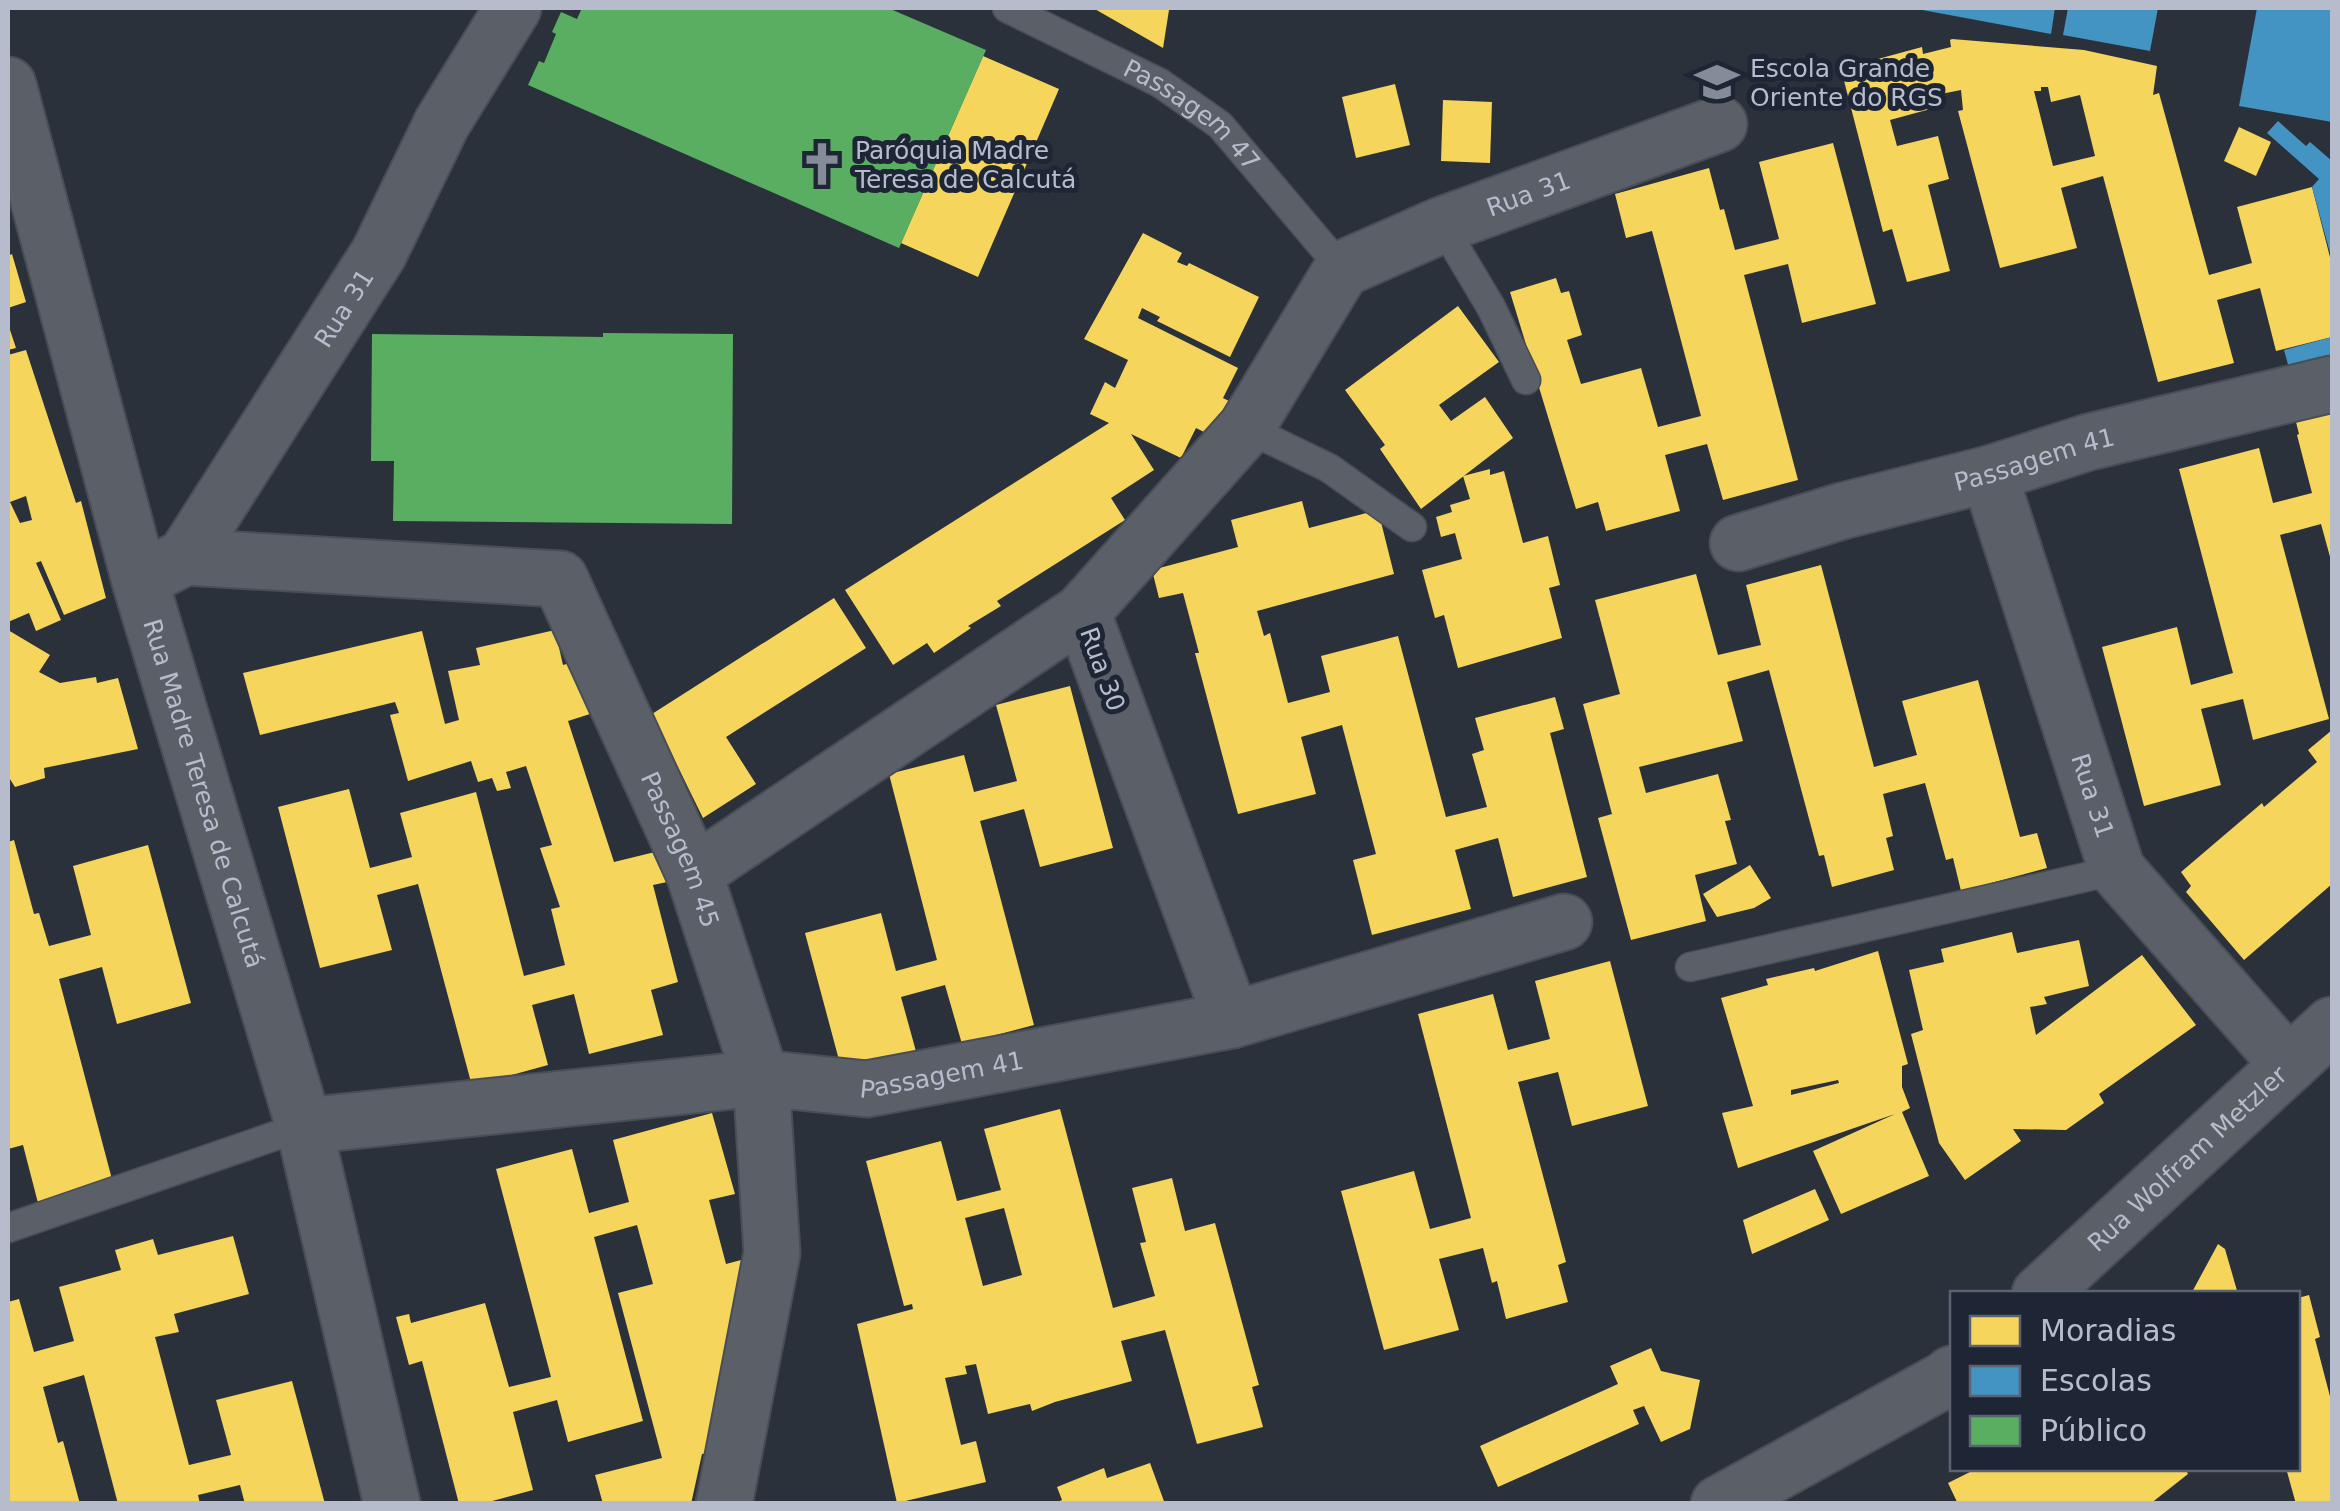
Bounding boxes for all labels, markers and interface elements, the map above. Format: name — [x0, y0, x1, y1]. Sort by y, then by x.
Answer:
street label: Passagem 47 — [1119, 54, 1266, 176]
place label: Escola Grande Oriente do RGS — [1750, 54, 1943, 112]
school or university icon: Escola Grande Oriente do RGS — [1693, 58, 1741, 106]
place label: Paróquia Madre Teresa de Calcutá — [854, 136, 1076, 194]
church icon: Paróquia Madre Teresa de Calcutá — [798, 140, 846, 188]
street label: Rua 31 — [1483, 165, 1574, 223]
street label: Rua 31 — [309, 264, 380, 353]
street label: Passagem 41 — [1951, 422, 2117, 497]
street label: Rua Madre Teresa de Calcutá — [137, 616, 270, 971]
street label: Rua 30 — [1074, 623, 1131, 715]
street label: Rua 31 — [2065, 750, 2120, 842]
street label: Passagem 45 — [635, 767, 725, 931]
street label: Passagem 41 — [858, 1046, 1026, 1105]
street label: Rua Wolfram Metzler — [2082, 1060, 2293, 1258]
legend — [1950, 1291, 2300, 1471]
text: Moradias — [2040, 1313, 2176, 1348]
text: Escolas — [2040, 1363, 2152, 1398]
text: Público — [2040, 1413, 2147, 1448]

